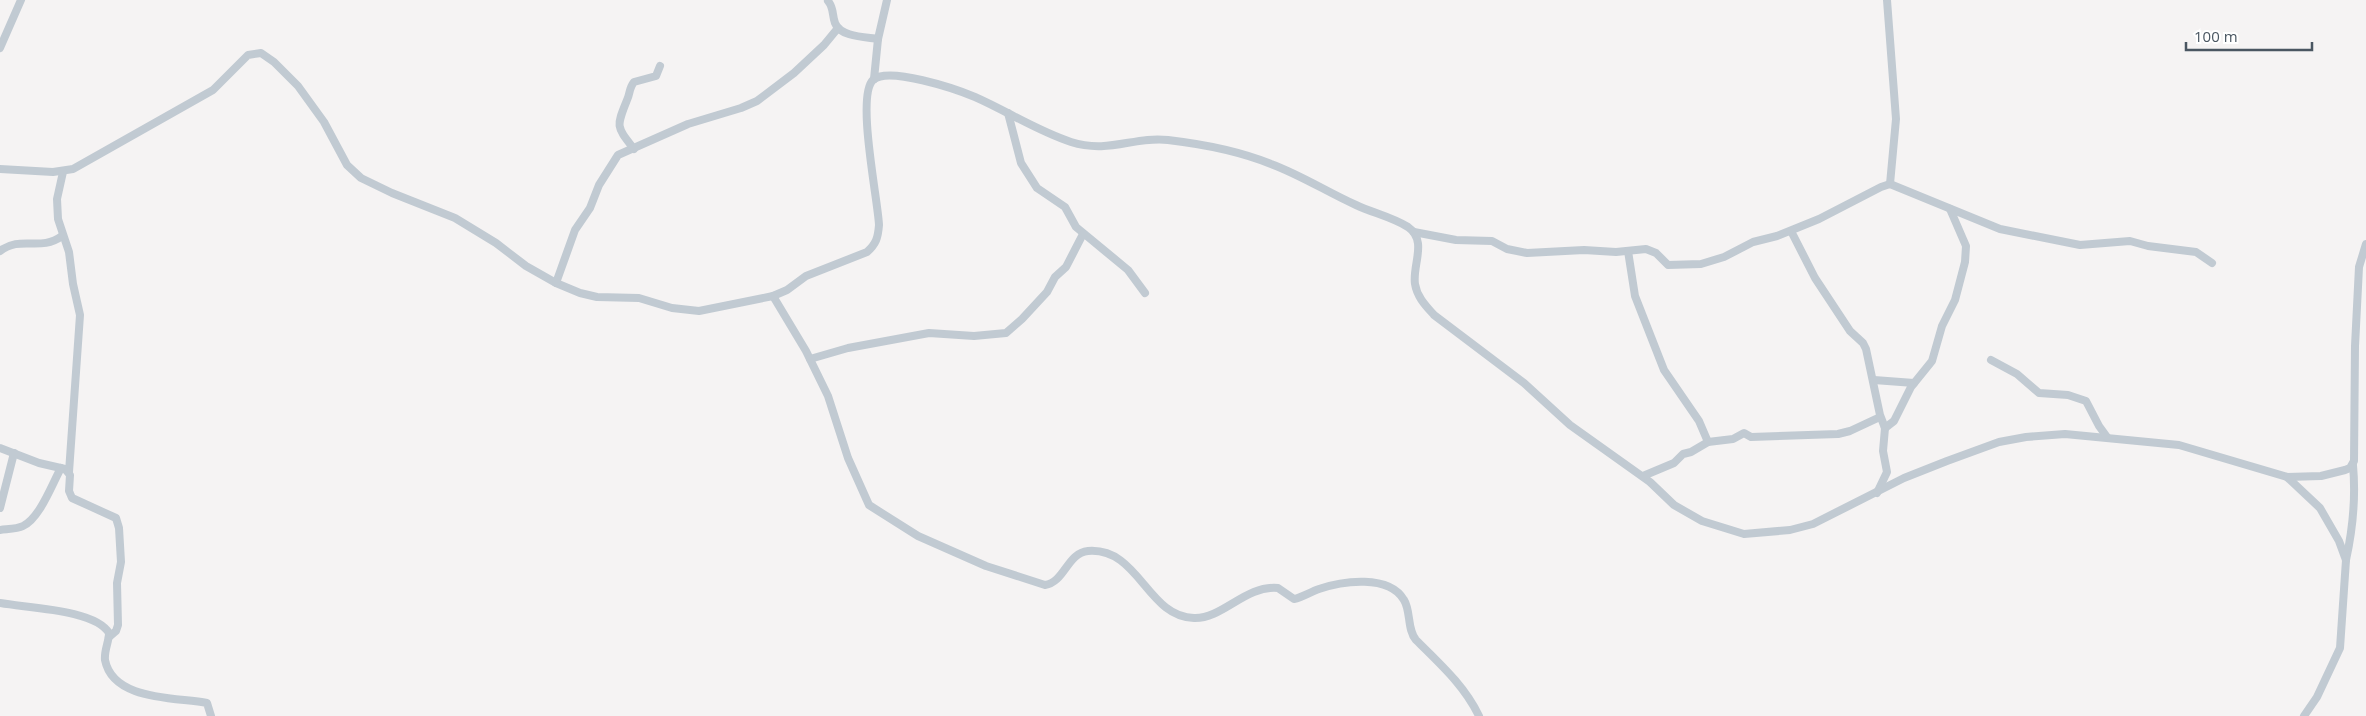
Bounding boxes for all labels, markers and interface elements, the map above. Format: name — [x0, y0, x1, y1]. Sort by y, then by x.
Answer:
scale bar — [2186, 20, 2312, 52]
text: 100 m — [2194, 26, 2238, 46]

